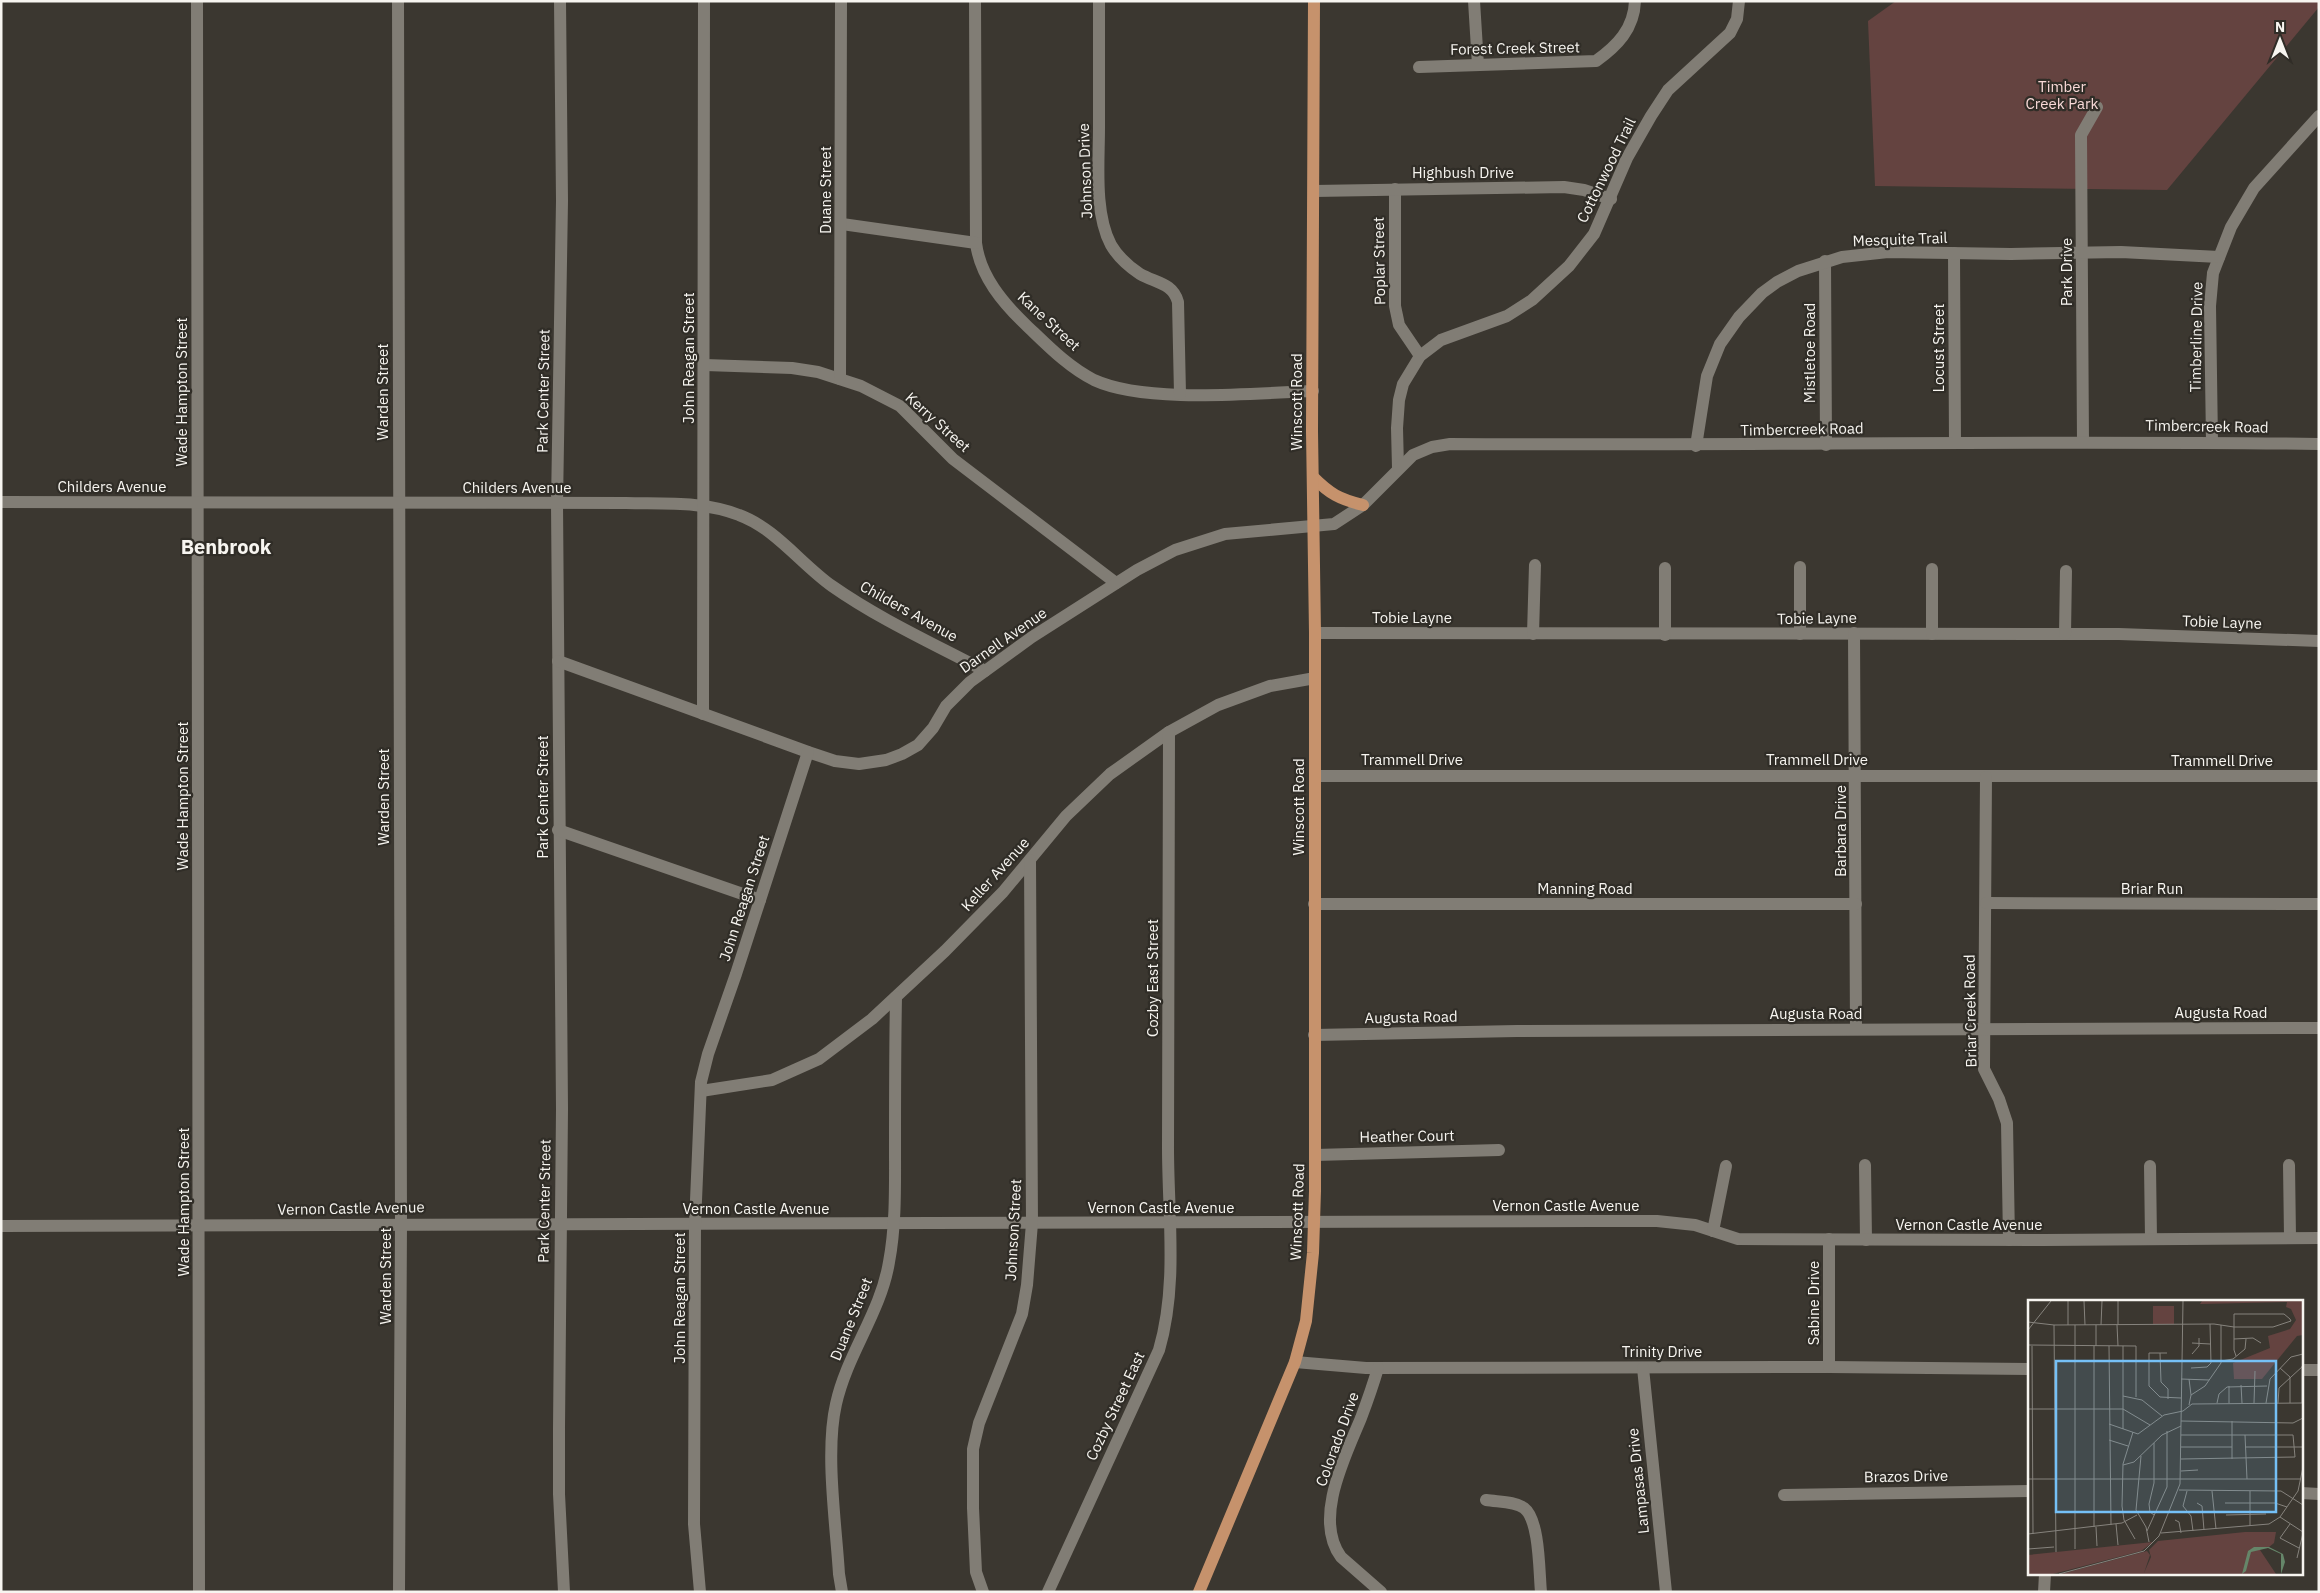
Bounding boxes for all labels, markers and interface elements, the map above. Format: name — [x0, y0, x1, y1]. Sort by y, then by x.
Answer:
north arrow — [2255, 15, 2305, 65]
text: N — [2275, 18, 2285, 36]
street label: Forest Creek Street — [1450, 37, 1580, 59]
park label: Timber Creek Park — [2025, 77, 2099, 113]
street label: Cottonwood Trail — [1572, 114, 1640, 226]
street label: Johnson Drive — [1074, 123, 1096, 219]
street label: Duane Street — [816, 146, 835, 234]
street label: Highbush Drive — [1412, 163, 1514, 182]
street label: Poplar Street — [1369, 217, 1389, 305]
street label: Mesquite Trail — [1852, 228, 1948, 250]
street label: Park Drive — [2057, 238, 2076, 306]
street label: Timberline Drive — [2186, 281, 2206, 393]
street label: Kane Street — [1014, 287, 1084, 355]
street label: John Reagan Street — [679, 292, 698, 424]
street label: Mistletoe Road — [1800, 303, 1819, 403]
street label: Locust Street — [1929, 304, 1948, 392]
street label: Wade Hampton Street — [172, 318, 191, 466]
street label: Park Center Street — [532, 329, 554, 453]
street label: Warden Street — [373, 344, 392, 440]
street label: Winscott Road — [1287, 353, 1306, 451]
street label: Kerry Street — [902, 388, 974, 456]
street label: Timbercreek Road — [2145, 415, 2269, 437]
street label: Timbercreek Road — [1740, 418, 1864, 440]
street label: Childers Avenue — [57, 477, 167, 496]
street label: Childers Avenue — [462, 478, 572, 497]
district label: Benbrook — [181, 533, 272, 560]
street label: Childers Avenue — [857, 576, 961, 646]
street label: Darnell Avenue — [956, 603, 1050, 677]
street label: Tobie Layne — [1372, 608, 1452, 627]
street label: Tobie Layne — [1777, 608, 1857, 628]
street label: Tobie Layne — [2182, 611, 2262, 633]
street label: Wade Hampton Street — [173, 722, 192, 870]
street label: Park Center Street — [533, 735, 552, 859]
street label: Warden Street — [374, 749, 393, 845]
street label: Trammell Drive — [1361, 750, 1463, 769]
street label: Trammell Drive — [1766, 750, 1868, 769]
street label: Trammell Drive — [2171, 751, 2273, 770]
street label: Winscott Road — [1289, 758, 1308, 856]
street label: Barbara Drive — [1831, 785, 1850, 877]
street label: John Reagan Street — [715, 833, 773, 963]
street label: Keller Avenue — [957, 833, 1033, 915]
street label: Manning Road — [1537, 879, 1633, 898]
street label: Briar Run — [2121, 879, 2183, 898]
street label: Cozby East Street — [1143, 919, 1162, 1037]
street label: Briar Creek Road — [1960, 954, 1980, 1068]
street label: Augusta Road — [2174, 1003, 2268, 1022]
street label: Augusta Road — [1769, 1004, 1863, 1023]
street label: Augusta Road — [1364, 1007, 1458, 1027]
street label: Heather Court — [1359, 1126, 1455, 1146]
street label: Wade Hampton Street — [174, 1128, 193, 1276]
street label: Park Center Street — [533, 1139, 555, 1263]
street label: Winscott Road — [1286, 1163, 1308, 1261]
street label: Johnson Street — [1001, 1179, 1025, 1281]
street label: Vernon Castle Avenue — [1492, 1196, 1640, 1215]
street label: Vernon Castle Avenue — [277, 1197, 425, 1219]
street label: Vernon Castle Avenue — [1087, 1198, 1235, 1217]
street label: Vernon Castle Avenue — [682, 1199, 830, 1218]
street label: Vernon Castle Avenue — [1895, 1215, 2043, 1234]
street label: Warden Street — [376, 1228, 395, 1324]
street label: John Reagan Street — [670, 1232, 689, 1364]
street label: Sabine Drive — [1804, 1261, 1823, 1345]
street label: Duane Street — [826, 1275, 876, 1363]
inset map — [2028, 1300, 2302, 1576]
street label: Trinity Drive — [1622, 1342, 1702, 1361]
street label: Cozby Street East — [1081, 1348, 1149, 1464]
street label: Colorado Drive — [1311, 1389, 1363, 1489]
street label: Lampasas Drive — [1623, 1427, 1653, 1535]
street label: Brazos Drive — [1864, 1466, 1948, 1486]

